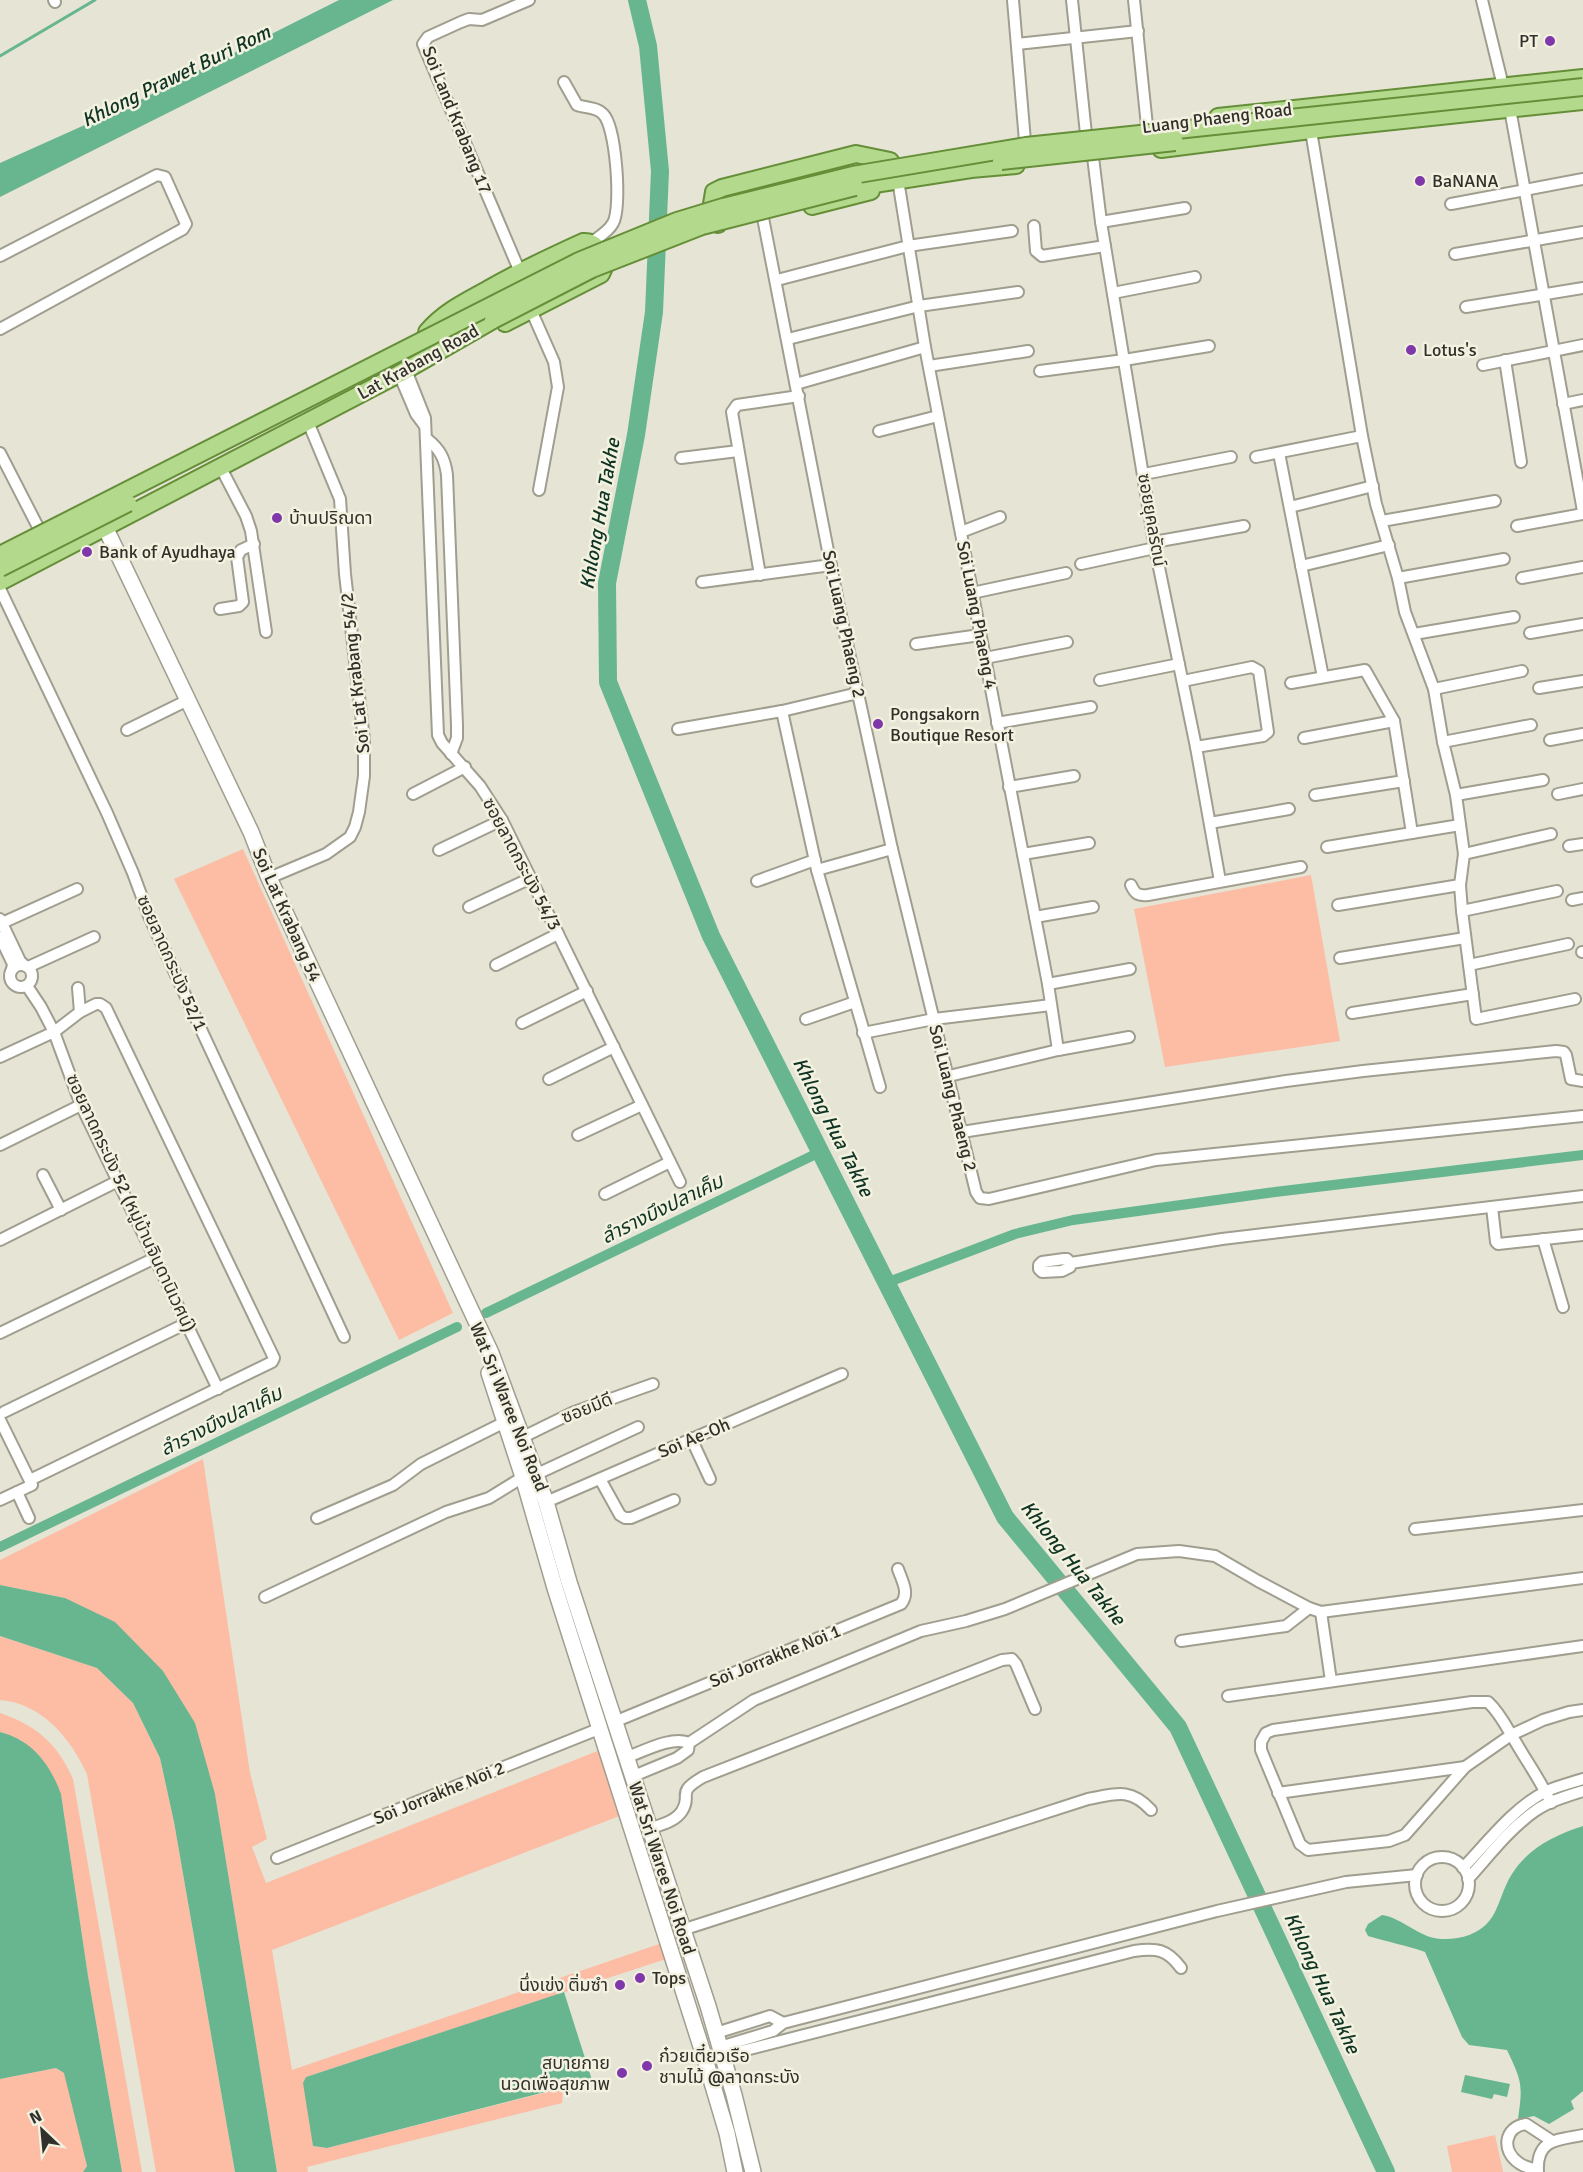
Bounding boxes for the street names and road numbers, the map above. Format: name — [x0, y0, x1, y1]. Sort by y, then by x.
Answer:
street label: Soi Land Krabang 17 — [417, 43, 497, 197]
street label: Luang Phaeng Road — [1141, 98, 1293, 138]
street label: Lat Krabang Road — [354, 320, 482, 404]
street label: ซอยยุคลรัตน์ — [1133, 472, 1171, 568]
street label: Soi Luang Phaeng 4 — [952, 539, 1002, 691]
street label: Soi Luang Phaeng 2 — [818, 548, 870, 700]
street label: Soi Lat Krabang 54/2 — [336, 591, 374, 755]
street label: ซอยลาดกระบัง 54/3 — [478, 794, 566, 934]
street label: Soi Lat Krabang 54 — [248, 845, 327, 986]
street label: ซอยลาดกระบัง 52/1 — [132, 892, 212, 1034]
street label: Soi Luang Phaeng 2 — [924, 1022, 982, 1174]
street label: ซอยลาดกระบัง 52 (หมู่บ้านจินดานิเวศน์) — [60, 1070, 201, 1336]
street label: Wat Sri Waree Noi Road — [465, 1319, 553, 1495]
street label: ซอยมีดี — [558, 1388, 616, 1428]
street label: Soi Ae-Oh — [655, 1413, 733, 1463]
street label: Soi Jorrakhe Noi 1 — [706, 1620, 844, 1692]
street label: Soi Jorrakhe Noi 2 — [370, 1757, 508, 1829]
street label: Wat Sri Waree Noi Road — [624, 1779, 700, 1957]

